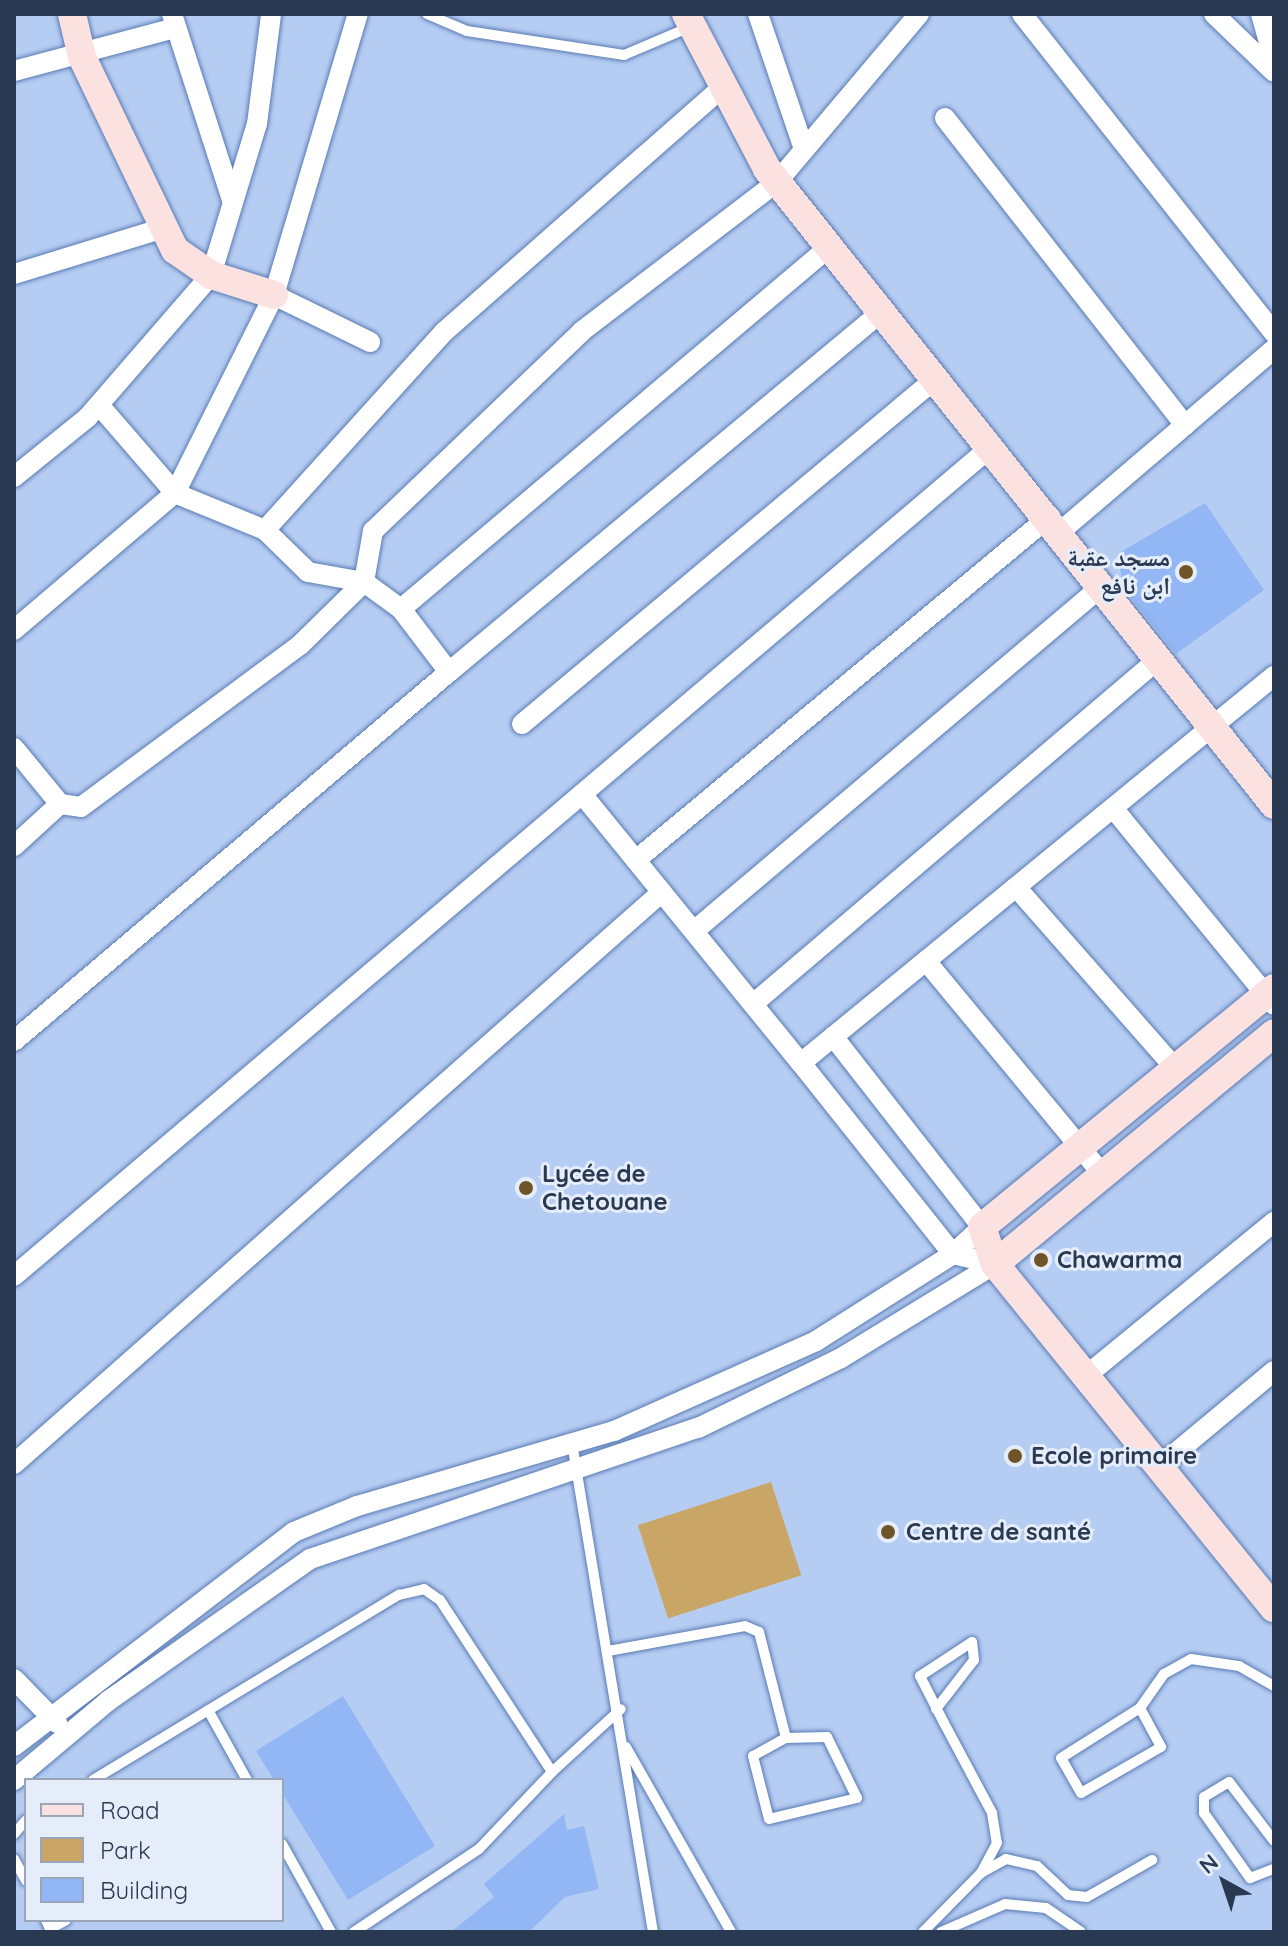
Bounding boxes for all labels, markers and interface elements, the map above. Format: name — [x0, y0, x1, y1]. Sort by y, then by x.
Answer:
place label: مسجد عقبة ابن نافع — [1067, 544, 1170, 600]
marker: مسجد عقبة ابن نافع — [1177, 563, 1195, 581]
place label: Lycée de Chetouane — [542, 1160, 668, 1216]
marker: Lycée de Chetouane — [517, 1179, 535, 1197]
place label: Chawarma — [1057, 1246, 1182, 1274]
marker: Chawarma — [1032, 1251, 1050, 1269]
place label: Ecole primaire — [1031, 1442, 1197, 1470]
marker: Ecole primaire — [1006, 1447, 1024, 1465]
place label: Centre de santé — [906, 1518, 1091, 1546]
marker: Centre de santé — [877, 1521, 899, 1543]
legend — [24, 1778, 284, 1922]
text: Road — [100, 1795, 160, 1825]
text: Park — [100, 1835, 151, 1865]
north arrow — [1184, 1842, 1264, 1922]
text: N — [1193, 1848, 1224, 1880]
text: Building — [100, 1875, 188, 1905]

